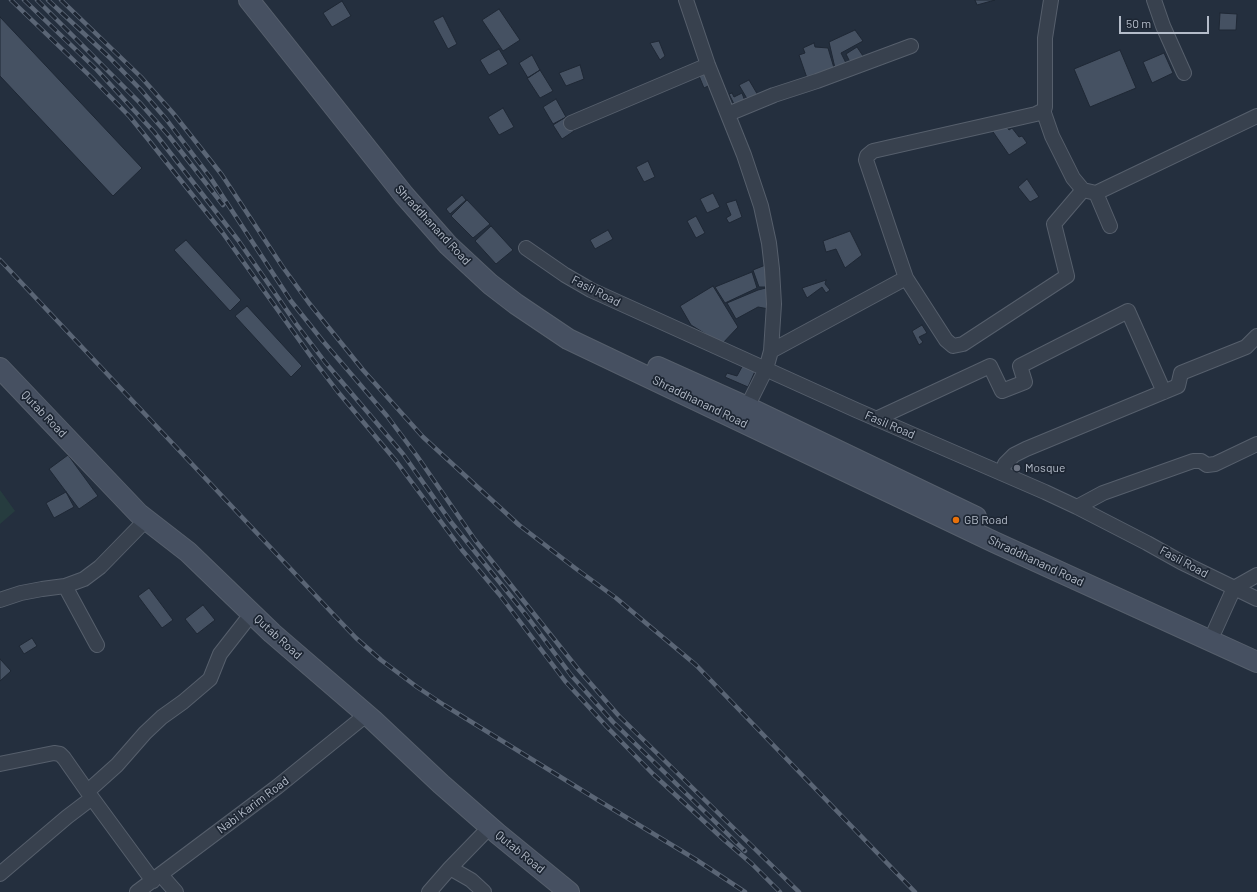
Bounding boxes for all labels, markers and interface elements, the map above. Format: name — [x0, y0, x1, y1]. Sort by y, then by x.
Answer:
scale bar — [1121, 8, 1211, 34]
text: 50 m — [1126, 16, 1151, 30]
street label: Shraddhanand Road — [392, 182, 474, 268]
street label: Fasil Road — [569, 273, 623, 309]
street label: Shraddhanand Road — [650, 373, 750, 431]
street label: Qutab Road — [18, 388, 70, 440]
street label: Fasil Road — [863, 408, 917, 442]
place label: Mosque — [1025, 461, 1065, 475]
marker: Mosque — [1012, 463, 1022, 473]
place label: GB Road — [964, 513, 1008, 527]
marker: GB Road — [951, 515, 961, 525]
street label: Shraddhanand Road — [986, 532, 1086, 590]
street label: Fasil Road — [1157, 543, 1211, 581]
street label: Qutab Road — [251, 612, 305, 662]
street label: Nabi Karim Road — [214, 773, 292, 837]
street label: Qutab Road — [492, 828, 548, 876]

